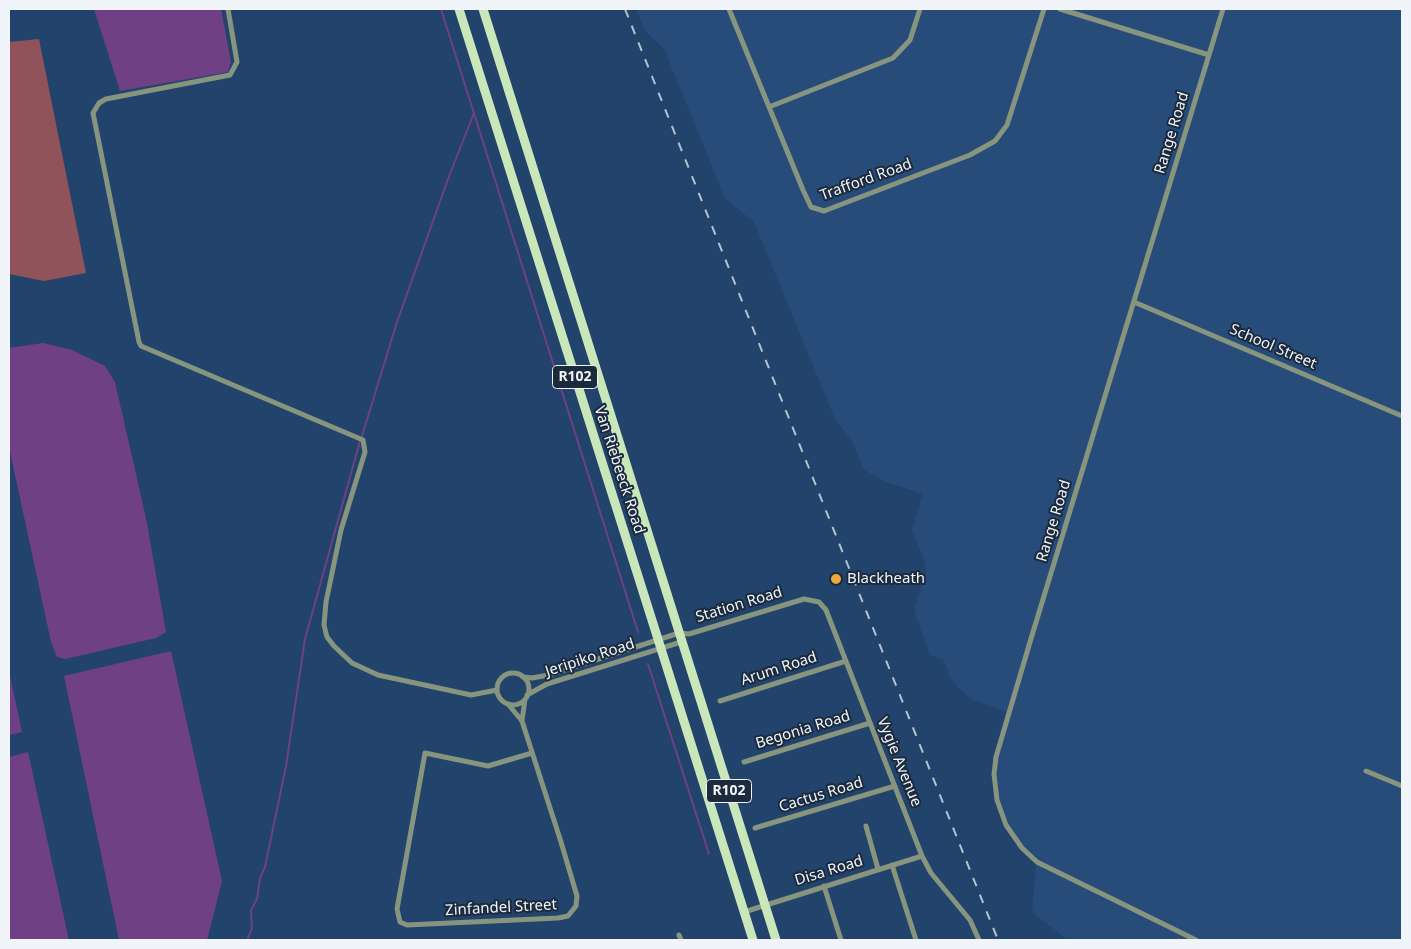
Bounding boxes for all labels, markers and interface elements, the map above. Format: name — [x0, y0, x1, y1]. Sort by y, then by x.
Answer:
street label: Range Road — [1151, 90, 1193, 176]
street label: Trafford Road — [818, 155, 914, 205]
street label: School Street — [1227, 321, 1319, 373]
road number: R102 — [552, 366, 598, 388]
street label: Van Riebeeck Road — [590, 404, 648, 536]
street label: Range Road — [1033, 478, 1075, 564]
place label: Blackheath — [847, 570, 925, 588]
marker: Blackheath — [829, 572, 843, 586]
street label: Station Road — [694, 583, 784, 627]
street label: Jeripiko Road — [543, 635, 637, 681]
street label: Arum Road — [739, 648, 819, 690]
street label: Begonia Road — [754, 707, 852, 753]
street label: Vygie Avenue — [873, 715, 925, 809]
street label: Cactus Road — [777, 774, 865, 816]
road number: R102 — [706, 779, 752, 802]
street label: Disa Road — [793, 852, 865, 890]
street label: Zinfandel Street — [445, 896, 557, 920]

